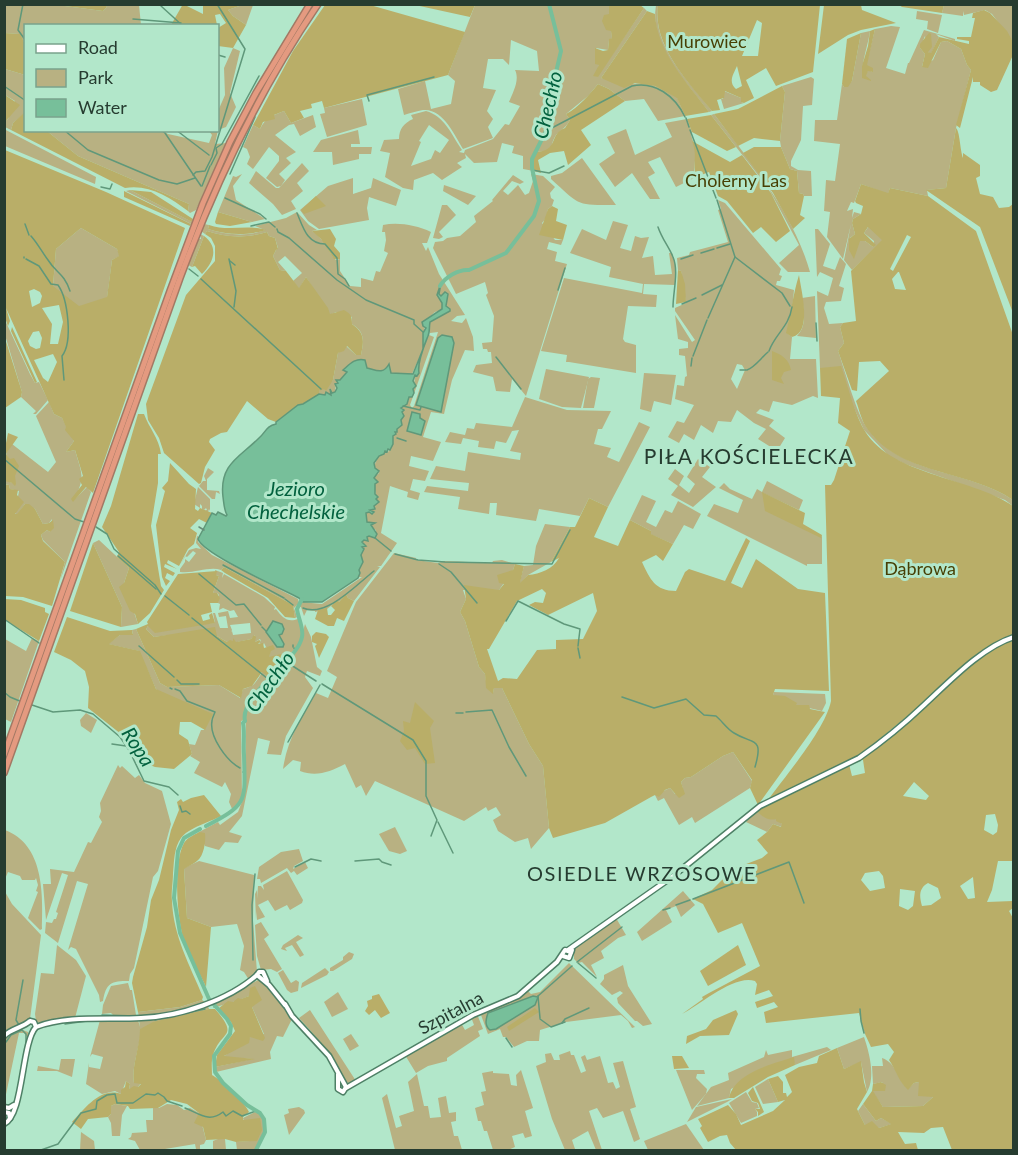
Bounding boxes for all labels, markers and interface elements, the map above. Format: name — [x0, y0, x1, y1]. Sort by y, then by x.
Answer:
legend — [24, 24, 219, 132]
park label: Murowiec — [667, 30, 747, 52]
text: Road — [78, 36, 118, 58]
text: Park — [78, 66, 114, 88]
water label: Chechło — [528, 69, 566, 141]
text: Water — [78, 96, 127, 118]
park label: Cholerny Las — [685, 169, 787, 191]
district label: PIŁA KOŚCIELECKA — [644, 443, 854, 468]
water label: Jezioro Chechelskie — [247, 476, 345, 523]
park label: Dąbrowa — [884, 557, 956, 579]
water label: Chechło — [240, 647, 299, 716]
water label: Ropa — [117, 722, 160, 771]
district label: OSIEDLE WRZOSOWE — [527, 861, 757, 885]
street label: Szpitalna — [414, 986, 487, 1038]

